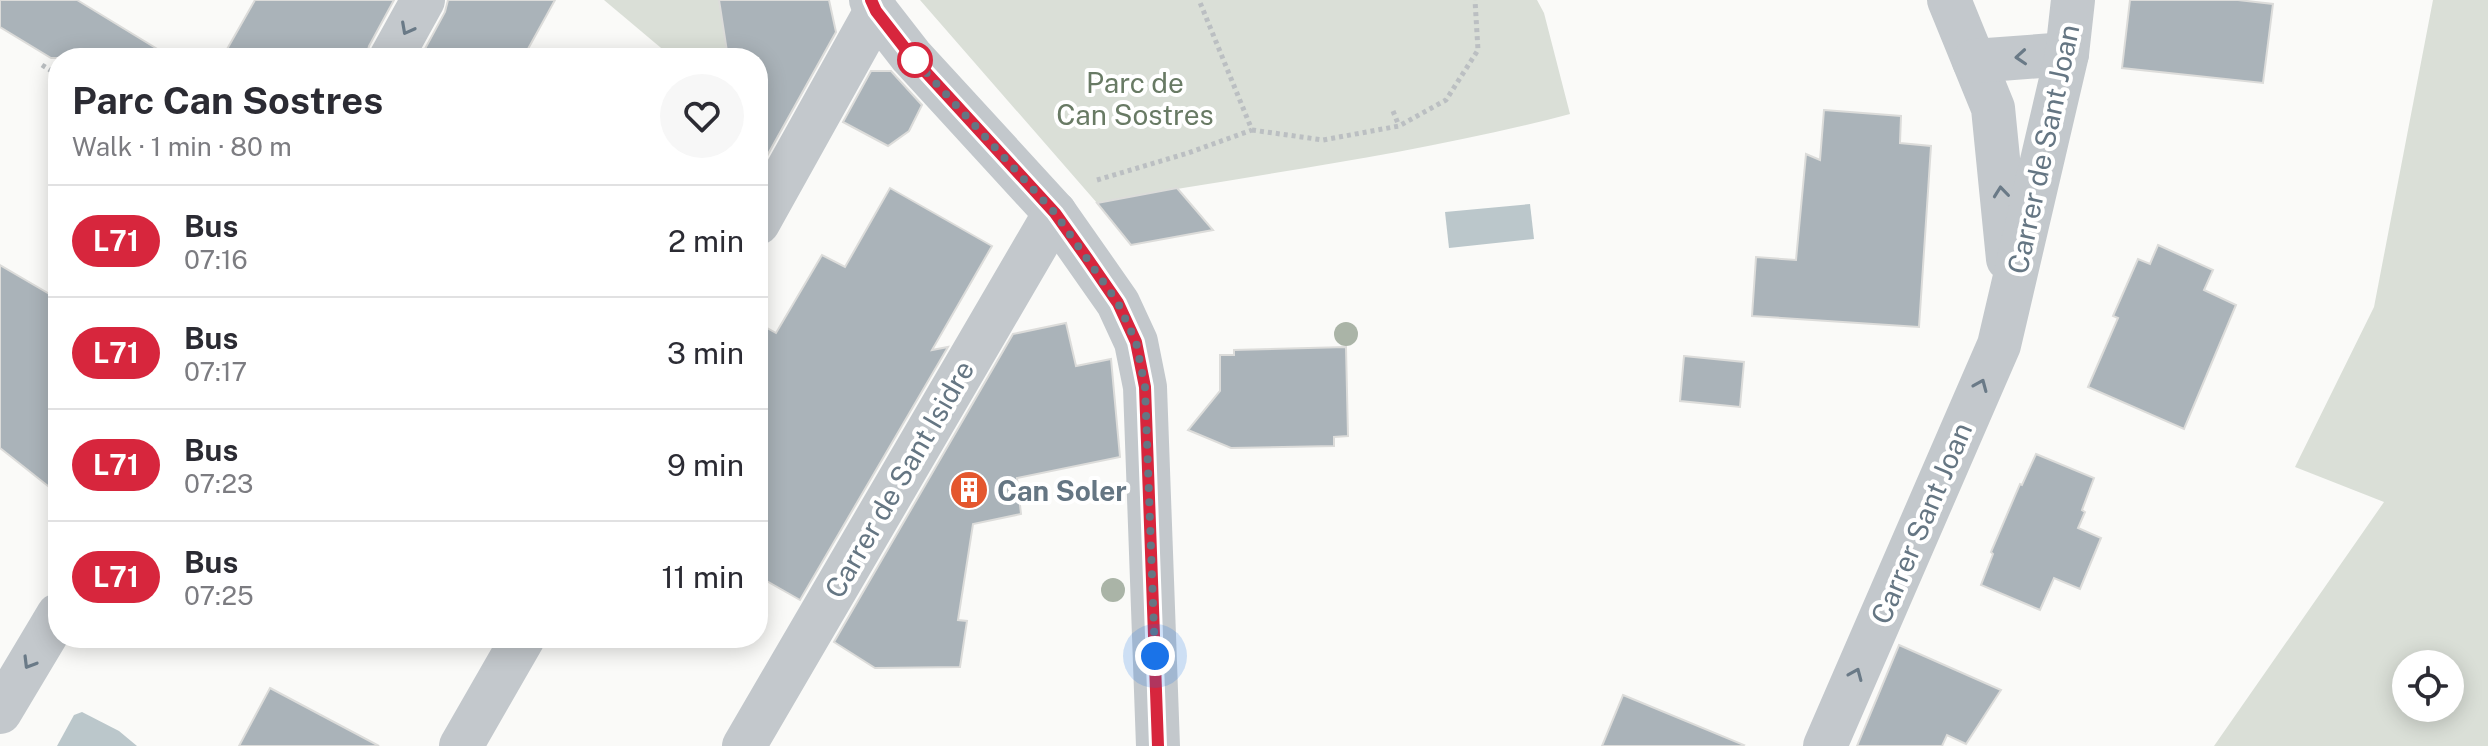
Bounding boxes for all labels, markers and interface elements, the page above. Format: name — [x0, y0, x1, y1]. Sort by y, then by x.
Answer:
one-way arrow — [401, 20, 417, 35]
street label: Carrer de Sant Joan — [2000, 21, 2086, 277]
unlabelled marker — [898, 43, 932, 77]
one-way arrow — [2014, 48, 2027, 65]
park label: Parc de Can Sostres — [1056, 66, 1214, 131]
button: heart — [660, 74, 744, 158]
text: Parc Can Sostres — [72, 78, 383, 123]
text: Walk · 1 min · 80 m — [72, 131, 292, 162]
one-way arrow — [1993, 185, 2010, 198]
text: Bus — [184, 208, 238, 244]
text: 2 min — [668, 223, 744, 259]
text: L71 — [93, 224, 139, 257]
text: 07:16 — [184, 244, 248, 275]
text: Bus — [184, 320, 238, 356]
text: 3 min — [667, 335, 744, 371]
text: L71 — [93, 336, 139, 369]
street label: Carrer de Sant Isidre — [818, 354, 980, 604]
text: 07:17 — [184, 356, 247, 387]
one-way arrow — [1972, 378, 1988, 393]
street label: Carrer Sant Joan — [1864, 417, 1978, 629]
text: Bus — [184, 432, 238, 468]
text: 9 min — [667, 447, 744, 483]
text: L71 — [93, 448, 139, 481]
text: 07:23 — [184, 468, 253, 499]
building icon: Can Soler — [948, 469, 990, 511]
place label: Can Soler — [997, 474, 1127, 507]
text: Bus — [184, 544, 238, 580]
text: 11 min — [661, 559, 744, 595]
text: L71 — [93, 560, 139, 593]
text: 07:25 — [184, 580, 254, 611]
your location — [1135, 636, 1175, 676]
map controls — [2392, 650, 2464, 722]
button: locate — [2392, 650, 2464, 722]
one-way arrow — [23, 654, 39, 669]
one-way arrow — [1846, 668, 1862, 683]

